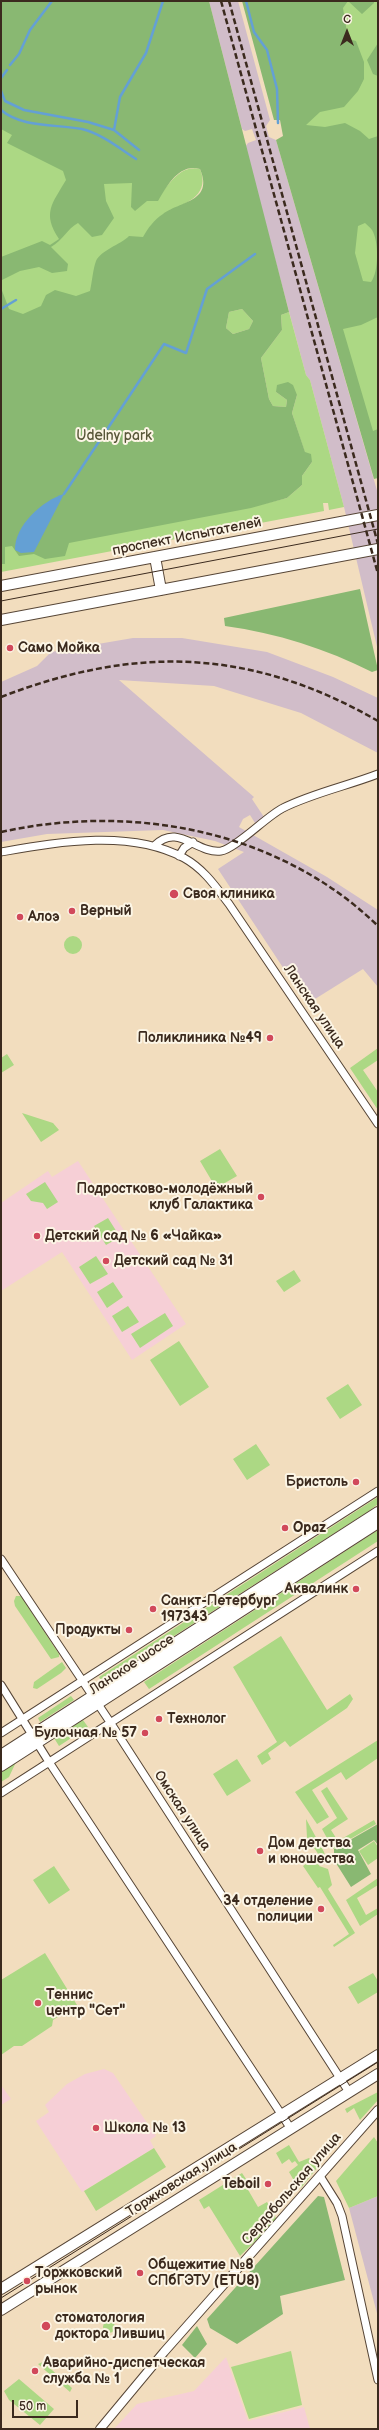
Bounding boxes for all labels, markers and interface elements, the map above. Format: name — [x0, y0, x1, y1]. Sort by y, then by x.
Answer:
north arrow — [327, 12, 367, 52]
text: С — [343, 13, 351, 26]
park label: Udelny park — [76, 428, 152, 444]
street label: проспект Испытателей — [111, 514, 263, 560]
place label: Само Мойка — [18, 640, 100, 656]
marker: Само Мойка — [5, 643, 15, 653]
place label: Своя клиника — [183, 886, 275, 902]
marker: Своя клиника — [168, 888, 180, 900]
place label: Верный — [80, 903, 132, 919]
marker: Верный — [67, 906, 77, 916]
place label: Алоэ — [28, 909, 59, 925]
marker: Алоэ — [15, 912, 25, 922]
street label: Ланская улица — [280, 962, 348, 1052]
place label: Поликлиника №49 — [137, 1030, 262, 1046]
marker: Поликлиника №49 — [265, 1033, 275, 1043]
place label: Подростково-молодёжный клуб Галактика — [77, 1181, 253, 1214]
marker: Подростково-молодёжный клуб Галактика — [256, 1192, 266, 1202]
place label: Детский сад № 6 «Чайка» — [45, 1228, 222, 1244]
marker: Детский сад № 6 «Чайка» — [32, 1231, 42, 1241]
place label: Детский сад № 31 — [114, 1253, 233, 1269]
marker: Детский сад № 31 — [101, 1256, 111, 1266]
place label: Бристоль — [286, 1474, 348, 1490]
marker: Бристоль — [351, 1477, 361, 1487]
place label: Opaz — [293, 1520, 326, 1536]
marker: Opaz — [280, 1523, 290, 1533]
place label: Аквалинк — [285, 1581, 348, 1597]
marker: Аквалинк — [351, 1584, 361, 1594]
place label: Санкт-Петербург 197343 — [161, 1593, 277, 1626]
marker: Санкт-Петербург 197343 — [148, 1604, 158, 1614]
place label: Продукты — [55, 1622, 121, 1638]
marker: Продукты — [124, 1625, 134, 1635]
street label: Ланское шоссе — [86, 1631, 178, 1699]
place label: Технолог — [167, 1711, 226, 1727]
marker: Технолог — [154, 1714, 164, 1724]
place label: Булочная № 57 — [34, 1725, 137, 1741]
marker: Булочная № 57 — [140, 1728, 150, 1738]
street label: Омская улица — [150, 1768, 214, 1854]
place label: Дом детства и юношества — [268, 1835, 354, 1868]
marker: Дом детства и юношества — [255, 1846, 265, 1856]
place label: 34 отделение полиции — [223, 1893, 313, 1926]
marker: 34 отделение полиции — [316, 1904, 326, 1914]
place label: Теннис центр "Сет" — [46, 1987, 125, 2020]
marker: Теннис центр "Сет" — [33, 1998, 43, 2008]
place label: Школа № 13 — [104, 2120, 186, 2136]
marker: Школа № 13 — [91, 2123, 101, 2133]
street label: Сердобольская улица — [239, 2130, 345, 2248]
street label: Торжковская улица — [124, 2139, 240, 2221]
place label: Teboil — [222, 2176, 260, 2192]
marker: Teboil — [263, 2179, 273, 2189]
place label: Общежитие №8 СПбГЭТУ (ETU8) — [148, 2257, 259, 2290]
place label: Торжковский рынок — [35, 2265, 122, 2298]
marker: Общежитие №8 СПбГЭТУ (ETU8) — [135, 2268, 145, 2278]
marker: Торжковский рынок — [22, 2276, 32, 2286]
place label: стоматология доктора Лившиц — [55, 2310, 165, 2342]
marker: стоматология доктора Лившиц — [40, 2320, 52, 2332]
place label: Аварийно-диспетческая служба № 1 — [43, 2355, 205, 2388]
marker: Аварийно-диспетческая служба № 1 — [30, 2366, 40, 2376]
scale bar — [14, 2392, 80, 2418]
text: 50 m — [19, 2399, 46, 2414]

